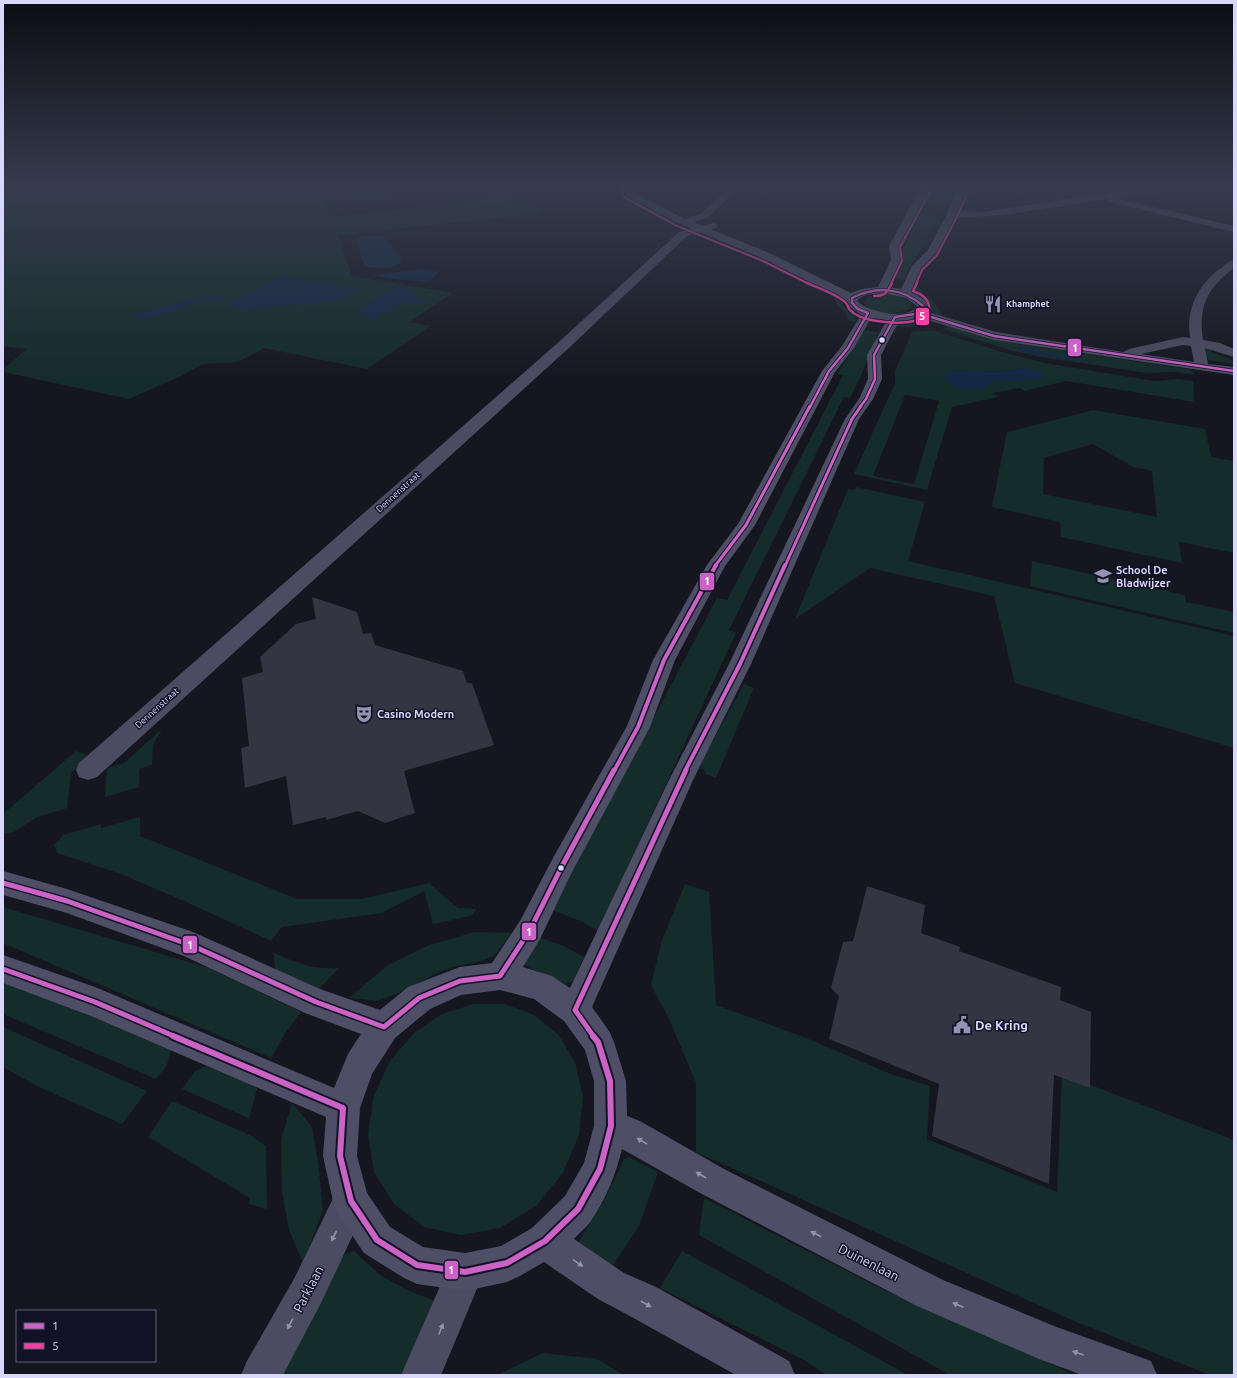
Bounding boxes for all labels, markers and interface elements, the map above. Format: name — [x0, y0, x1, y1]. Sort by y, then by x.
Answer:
restaurant icon: Khamphet — [983, 294, 1003, 314]
place label: Khamphet — [1006, 299, 1050, 309]
line badge: 5 — [915, 307, 930, 326]
text: 5 — [919, 310, 925, 322]
unlabelled marker — [877, 335, 887, 345]
line badge: 1 — [1067, 338, 1082, 357]
text: 1 — [1072, 342, 1078, 354]
street label: Dennenstraat — [374, 469, 422, 514]
place label: School De Bladwijzer — [1116, 564, 1171, 589]
school or university icon: School De Bladwijzer — [1093, 566, 1113, 586]
line badge: 1 — [699, 572, 715, 591]
text: 1 — [704, 575, 710, 587]
street label: Dennenstraat — [133, 685, 181, 730]
theatre icon: Casino Modern — [354, 704, 374, 724]
place label: Casino Modern — [377, 708, 454, 720]
unlabelled marker — [556, 863, 566, 873]
line badge: 1 — [521, 922, 537, 941]
text: 1 — [526, 926, 532, 938]
line badge: 1 — [182, 935, 198, 954]
text: 1 — [187, 939, 193, 951]
public building icon: De Kring — [952, 1015, 972, 1035]
place label: De Kring — [975, 1018, 1028, 1032]
one-way arrow — [636, 1138, 648, 1145]
one-way arrow — [695, 1171, 707, 1178]
one-way arrow — [331, 1230, 337, 1242]
one-way arrow — [810, 1231, 822, 1238]
street label: Duinenlaan — [836, 1241, 902, 1283]
one-way arrow — [572, 1259, 583, 1267]
line badge: 1 — [444, 1260, 459, 1280]
street label: Parklaan — [290, 1264, 326, 1314]
text: 1 — [448, 1264, 454, 1276]
one-way arrow — [641, 1300, 652, 1307]
one-way arrow — [951, 1301, 963, 1307]
legend — [16, 1310, 156, 1362]
one-way arrow — [286, 1318, 293, 1330]
text: 1 — [52, 1319, 59, 1332]
one-way arrow — [438, 1323, 444, 1334]
text: 5 — [52, 1339, 59, 1352]
one-way arrow — [1072, 1350, 1084, 1356]

